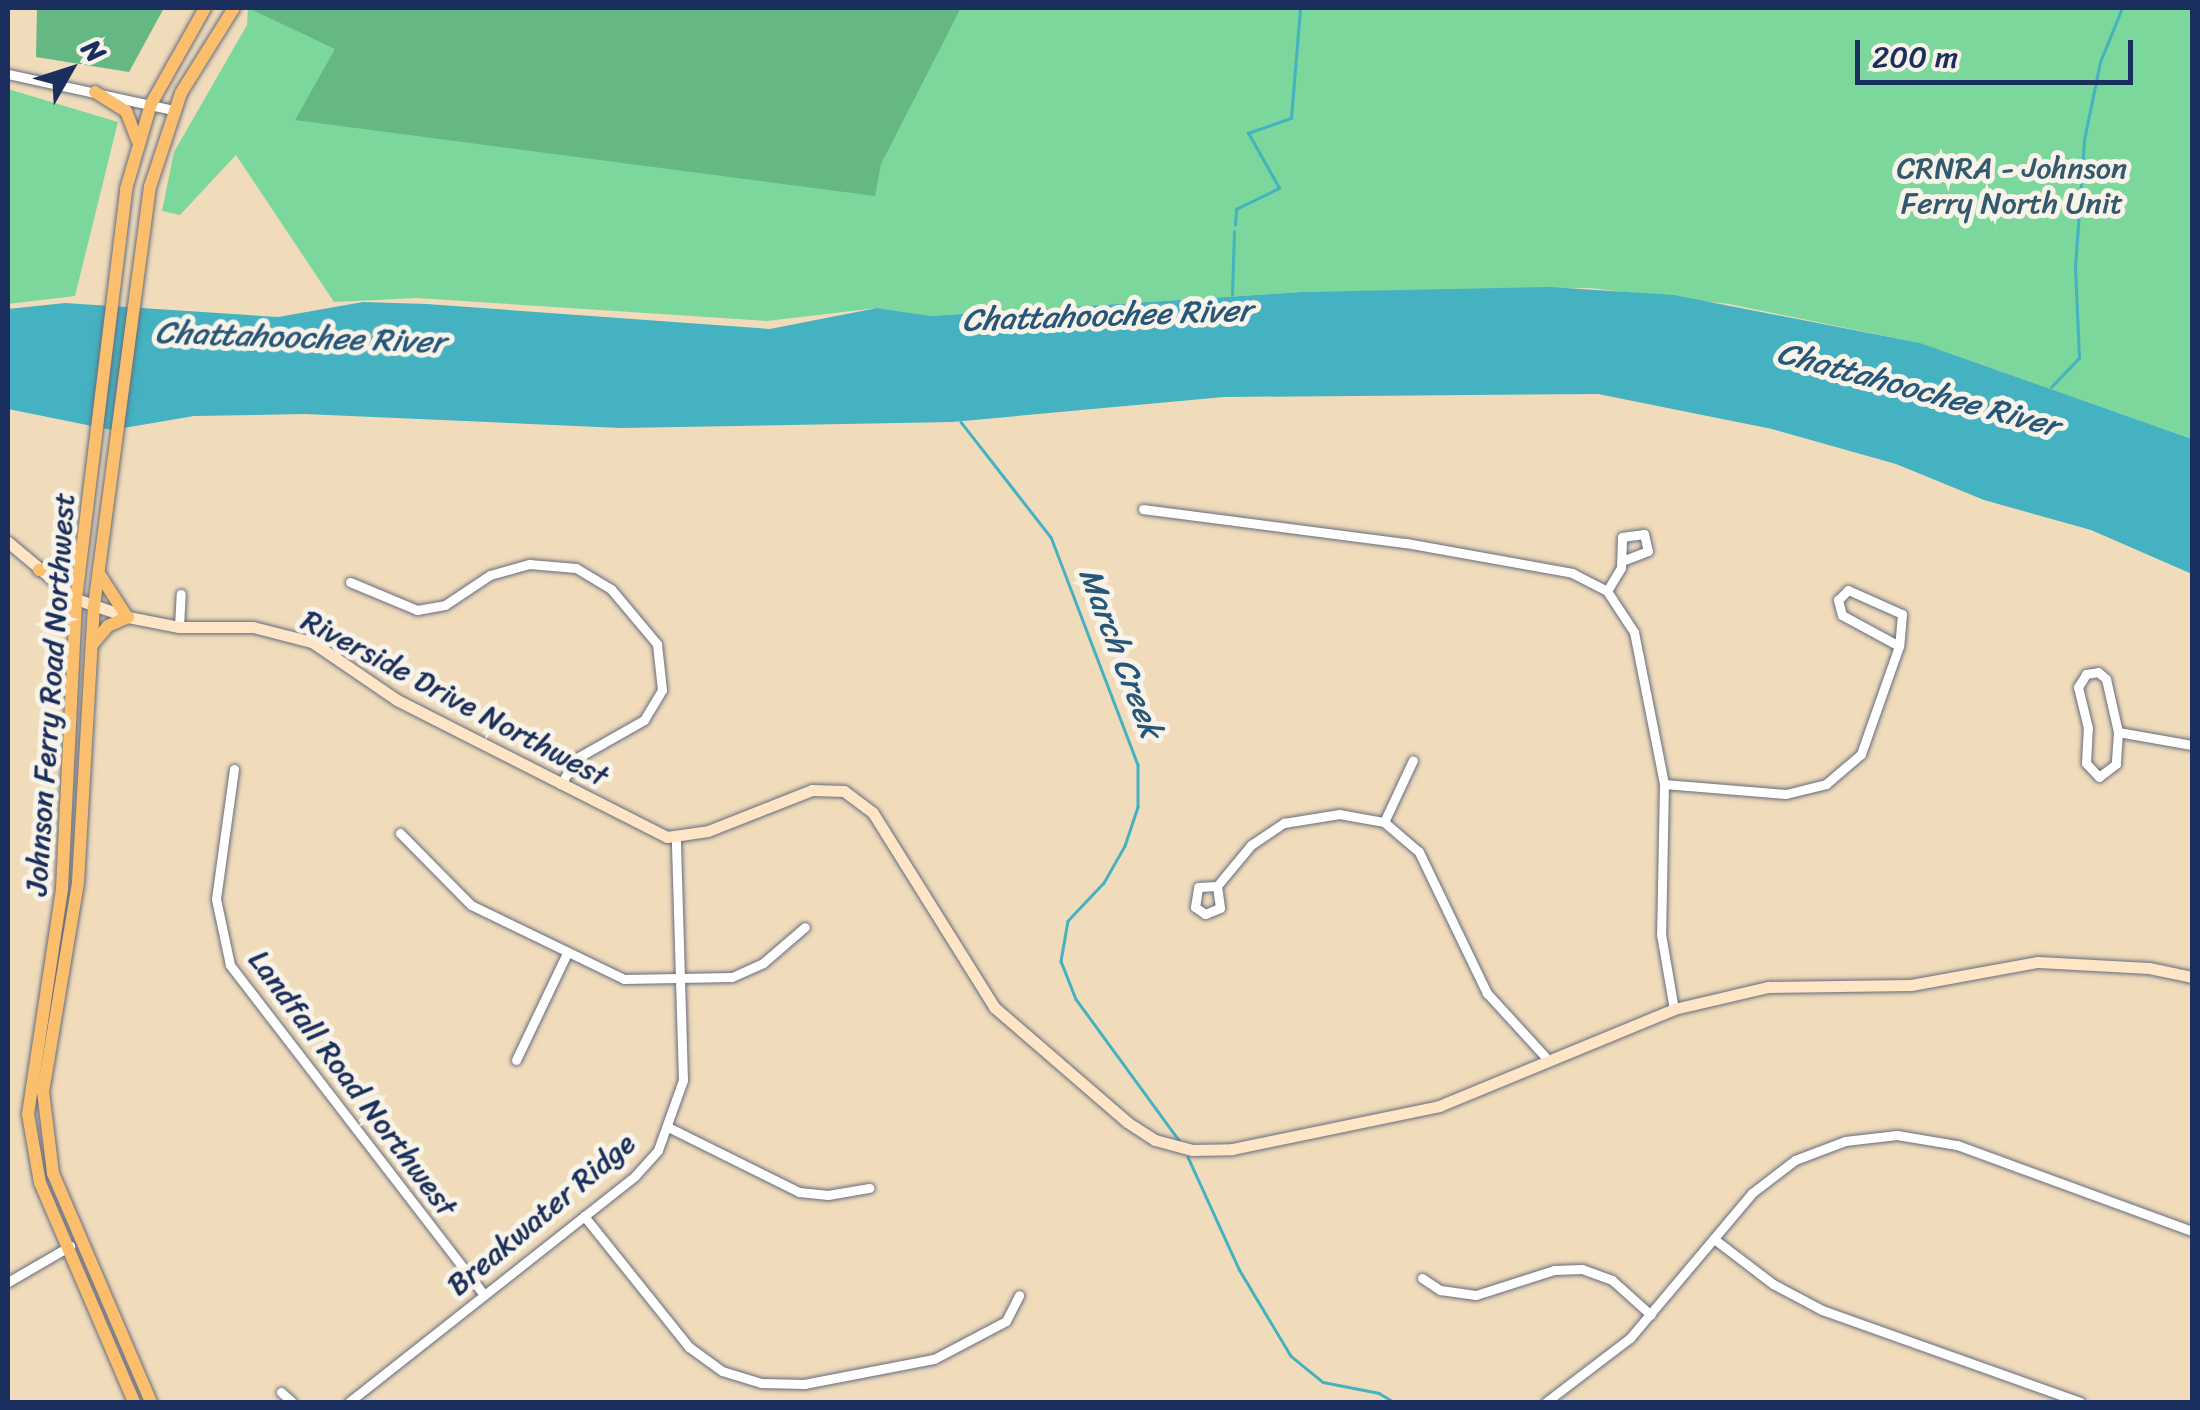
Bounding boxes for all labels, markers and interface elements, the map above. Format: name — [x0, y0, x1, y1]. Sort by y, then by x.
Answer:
north arrow — [20, 20, 120, 120]
scale bar — [1860, 20, 2138, 82]
text: N — [69, 28, 119, 74]
text: 200 m — [1872, 30, 1958, 84]
park label: CRNRA - Johnson Ferry North Unit — [1897, 150, 2127, 220]
water label: Chattahoochee River — [962, 292, 1252, 340]
water label: Chattahoochee River — [155, 314, 445, 362]
water label: Chattahoochee River — [1773, 334, 2063, 446]
street label: Johnson Ferry Road Northwest — [18, 491, 82, 897]
water label: March Creek — [1070, 562, 1170, 744]
street label: Riverside Drive Northwest — [295, 602, 615, 794]
street label: Landfall Road Northwest — [241, 942, 465, 1224]
street label: Breakwater Ridge — [439, 1125, 643, 1303]

